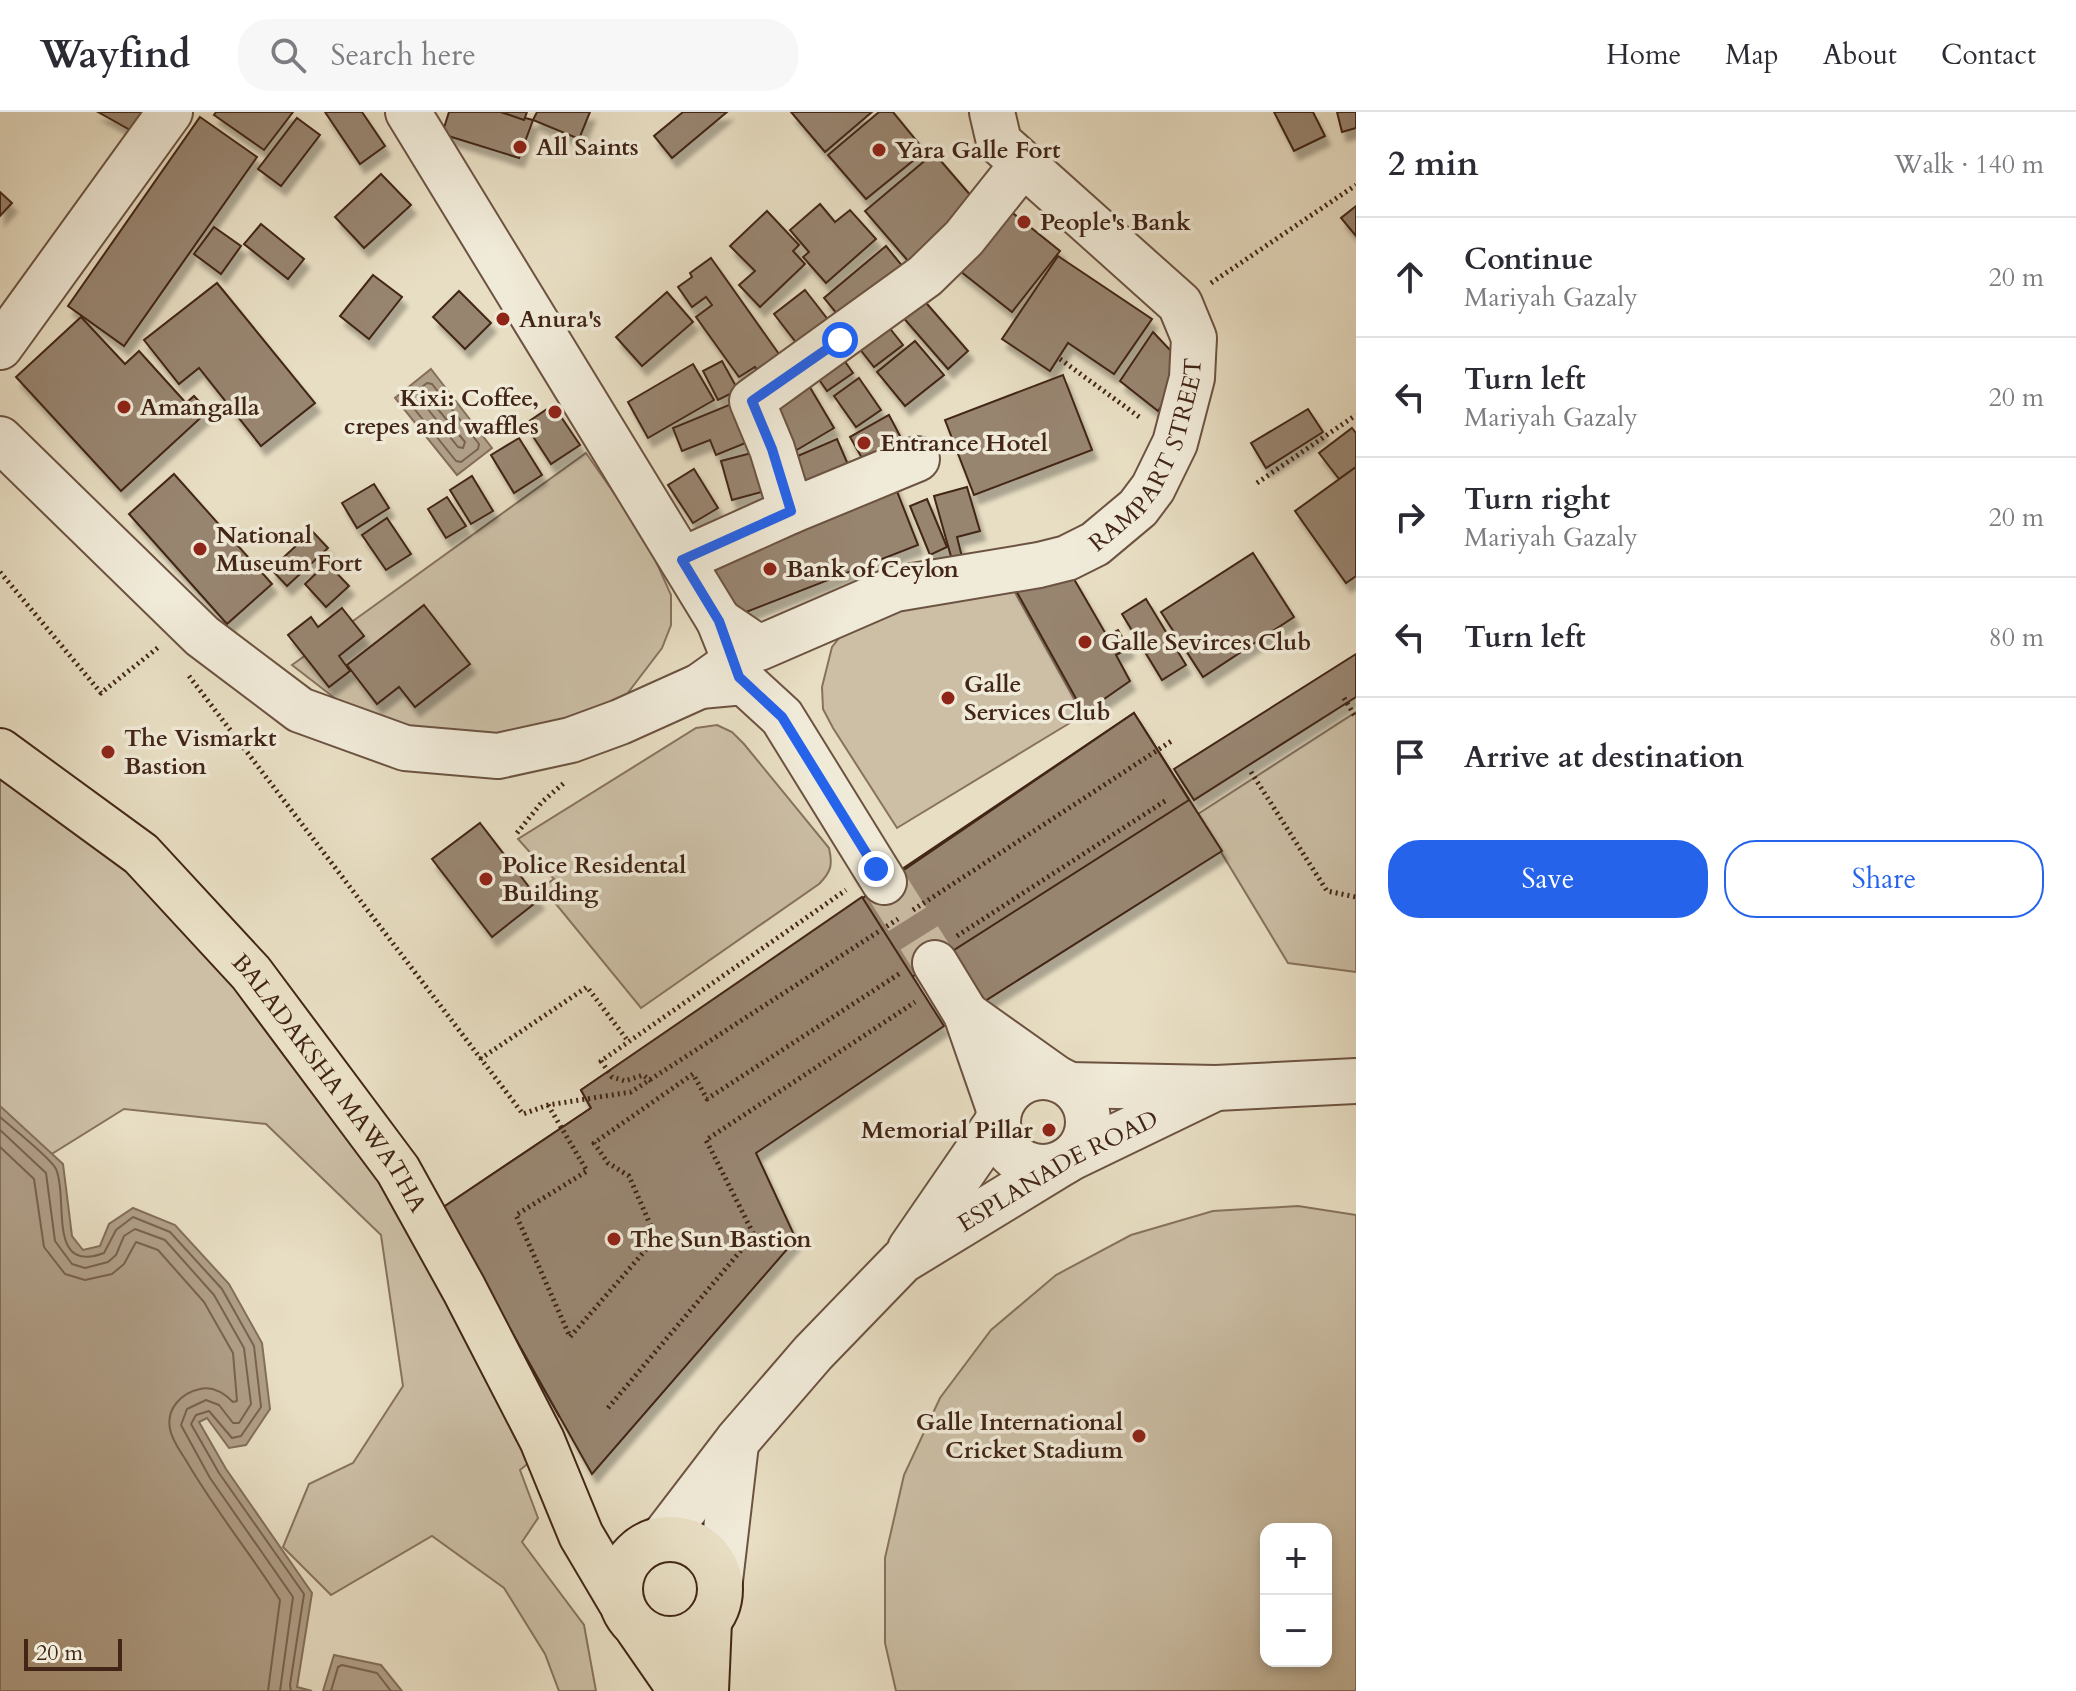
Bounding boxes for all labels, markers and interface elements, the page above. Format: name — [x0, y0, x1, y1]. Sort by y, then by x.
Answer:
search box — [238, 19, 798, 91]
text: Wayfind — [40, 29, 190, 81]
icon: search — [266, 33, 310, 77]
text: Search here — [330, 35, 476, 76]
text: Home — [1606, 36, 1681, 74]
text: Map — [1725, 36, 1779, 74]
text: About — [1823, 36, 1897, 74]
text: Contact — [1941, 36, 2036, 74]
place label: All Saints — [536, 131, 639, 164]
place label: Yara Galle Fort — [895, 134, 1061, 167]
marker: All Saints — [511, 138, 529, 156]
marker: Yara Galle Fort — [870, 141, 888, 159]
text: 2 min — [1388, 141, 1479, 187]
text: Walk · 140 m — [1894, 147, 2044, 182]
place label: People's Bank — [1040, 206, 1191, 239]
marker: People's Bank — [1015, 213, 1033, 231]
text: Continue — [1464, 239, 1593, 280]
icon: ahead — [1388, 255, 1432, 299]
text: 20 m — [1988, 260, 2044, 295]
text: Mariyah Gazaly — [1464, 280, 1638, 315]
place label: Anura's — [519, 303, 602, 336]
marker: Anura's — [494, 310, 512, 328]
route start — [822, 322, 858, 358]
street label: RAMPART STREET — [1082, 357, 1209, 559]
text: Turn left — [1464, 359, 1586, 400]
icon: left — [1388, 375, 1432, 419]
text: 20 m — [1988, 380, 2044, 415]
place label: Kixi: Coffee, crepes and waffles — [344, 382, 539, 443]
place label: Amangalla — [140, 391, 260, 424]
marker: Amangalla — [115, 398, 133, 416]
text: Mariyah Gazaly — [1464, 400, 1638, 435]
marker: Kixi: Coffee, crepes and waffles — [546, 403, 564, 421]
place label: Entrance Hotel — [880, 427, 1048, 460]
marker: Entrance Hotel — [855, 434, 873, 452]
text: Turn right — [1464, 479, 1610, 520]
icon: right — [1388, 495, 1432, 539]
text: 20 m — [1988, 500, 2044, 535]
place label: National Museum Fort — [216, 519, 363, 580]
text: Mariyah Gazaly — [1464, 520, 1638, 555]
marker: National Museum Fort — [191, 540, 209, 558]
place label: Bank of Ceylon — [786, 553, 960, 586]
marker: Bank of Ceylon — [761, 560, 779, 578]
icon: left — [1388, 615, 1432, 659]
text: Turn left — [1464, 617, 1586, 658]
text: 80 m — [1988, 620, 2044, 655]
place label: Galle Sevirces Club — [1101, 626, 1311, 659]
marker: Galle Sevirces Club — [1076, 633, 1094, 651]
place label: Galle Services Club — [964, 668, 1110, 729]
marker: Galle Services Club — [939, 689, 957, 707]
place label: The Vismarkt Bastion — [124, 722, 277, 783]
icon: arrive — [1388, 735, 1432, 779]
text: Arrive at destination — [1464, 737, 1744, 778]
marker: The Vismarkt Bastion — [99, 743, 117, 761]
button: Save — [1388, 840, 1708, 918]
button: Share — [1724, 840, 2044, 918]
place label: Police Residental Building — [502, 849, 686, 910]
route end — [858, 851, 894, 887]
marker: Police Residental Building — [477, 870, 495, 888]
street label: BALADAKSHA MAWATHA — [224, 946, 435, 1219]
street label: ESPLANADE ROAD — [951, 1102, 1164, 1240]
place label: Memorial Pillar — [861, 1114, 1033, 1147]
marker: Memorial Pillar — [1040, 1121, 1058, 1139]
place label: The Sun Bastion — [630, 1223, 812, 1256]
marker: The Sun Bastion — [605, 1230, 623, 1248]
place label: Galle International Cricket Stadium — [916, 1406, 1124, 1467]
marker: Galle International Cricket Stadium — [1130, 1427, 1148, 1445]
map controls — [1260, 1523, 1332, 1667]
button: + — [1260, 1523, 1332, 1595]
button: − — [1260, 1595, 1332, 1667]
scale bar — [24, 1635, 122, 1671]
text: 20 m — [36, 1638, 83, 1668]

